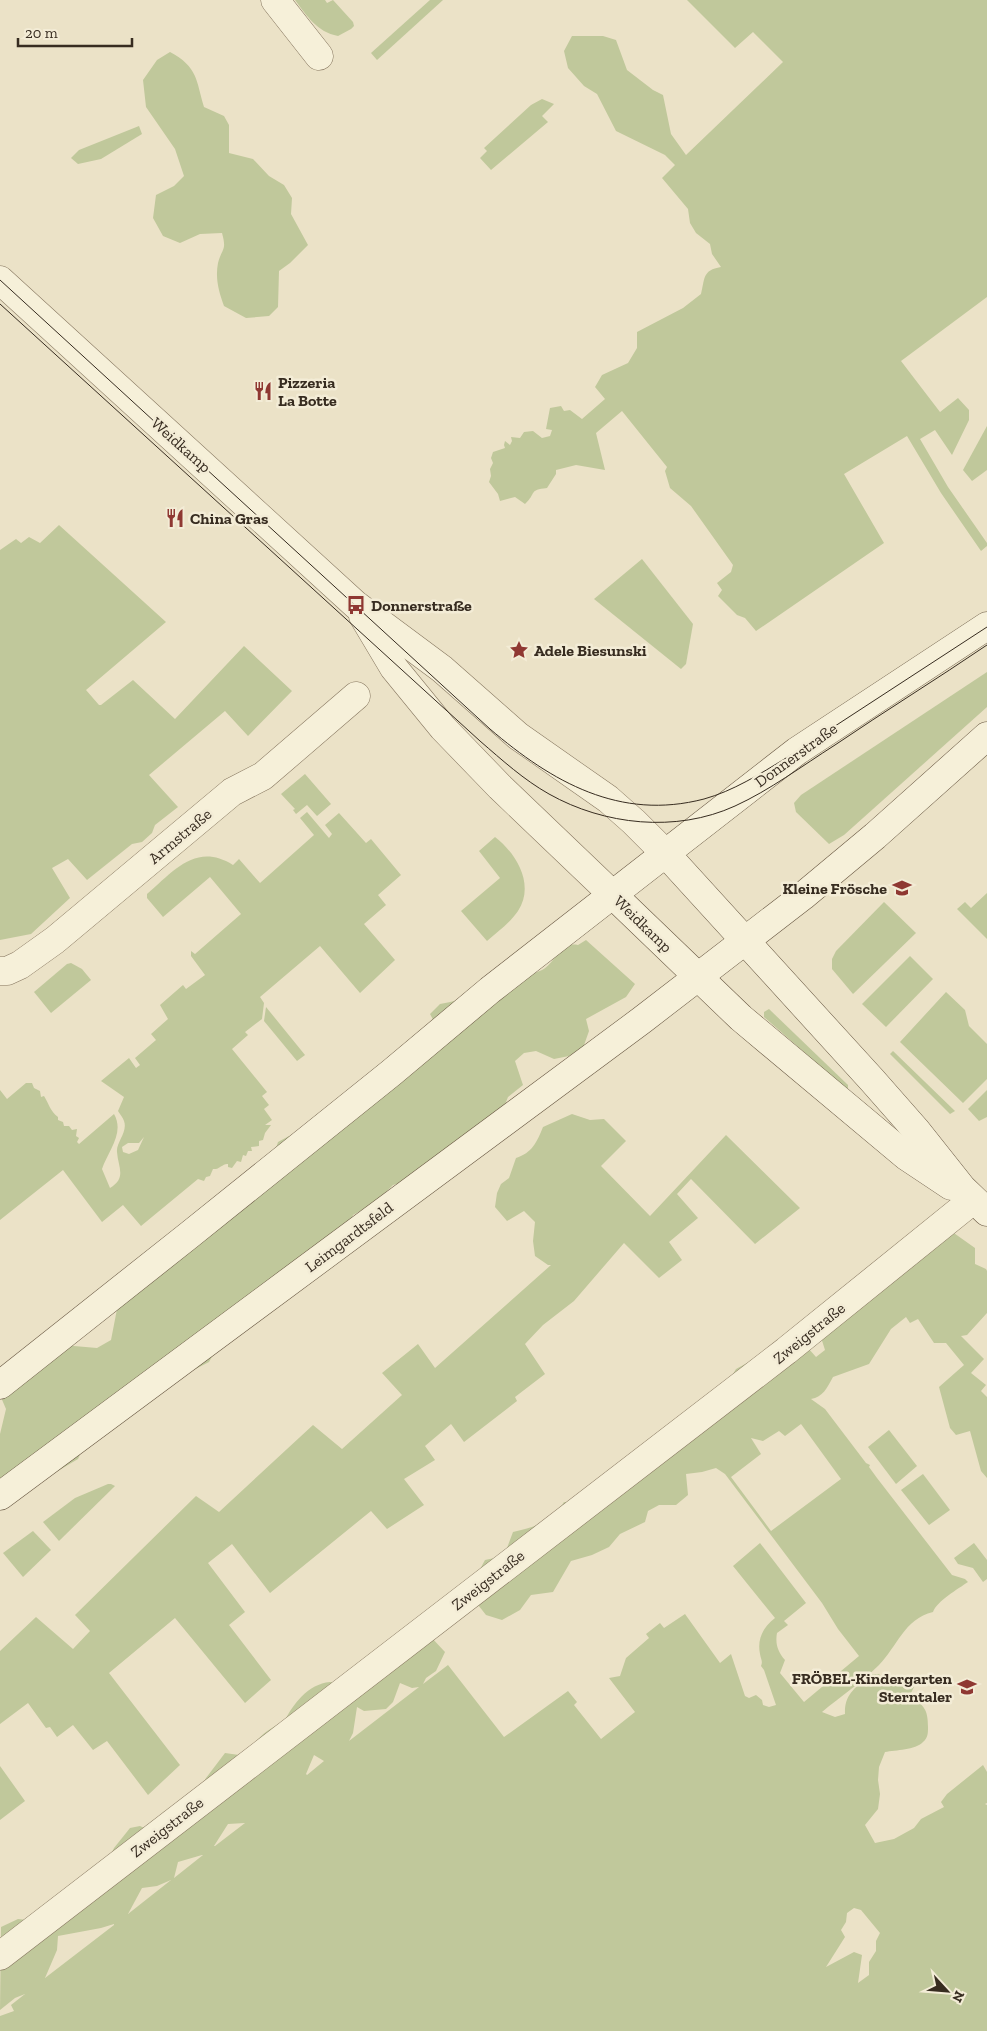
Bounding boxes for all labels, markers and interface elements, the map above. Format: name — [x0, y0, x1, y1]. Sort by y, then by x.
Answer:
scale bar — [18, 15, 131, 47]
text: 20 m — [25, 24, 58, 42]
place label: Pizzeria La Botte — [278, 373, 337, 410]
restaurant icon: Pizzeria La Botte — [252, 380, 274, 402]
street label: Weidkamp — [147, 413, 215, 477]
restaurant icon: China Gras — [164, 507, 186, 529]
place label: China Gras — [190, 509, 268, 528]
bus stop icon: Donnerstraße — [345, 594, 367, 616]
place label: Donnerstraße — [371, 596, 472, 615]
place icon: Adele Biesunski — [508, 639, 530, 661]
place label: Adele Biesunski — [534, 641, 647, 660]
street label: Donnerstraße — [751, 719, 841, 791]
street label: Armstraße — [145, 804, 215, 868]
school or university icon: Kleine Frösche — [891, 877, 913, 899]
place label: Kleine Frösche — [783, 879, 887, 898]
street label: Weidkamp — [610, 892, 676, 957]
street label: Leimgardtsfeld — [301, 1198, 397, 1276]
street label: Zweigstraße — [769, 1298, 849, 1368]
street label: Zweigstraße — [448, 1546, 528, 1614]
place label: FRÖBEL-Kindergarten Sterntaler — [792, 1669, 953, 1706]
school or university icon: FRÖBEL-Kindergarten Sterntaler — [956, 1676, 978, 1698]
street label: Zweigstraße — [127, 1793, 207, 1861]
north arrow — [922, 1966, 972, 2016]
text: N — [948, 1988, 968, 2005]

